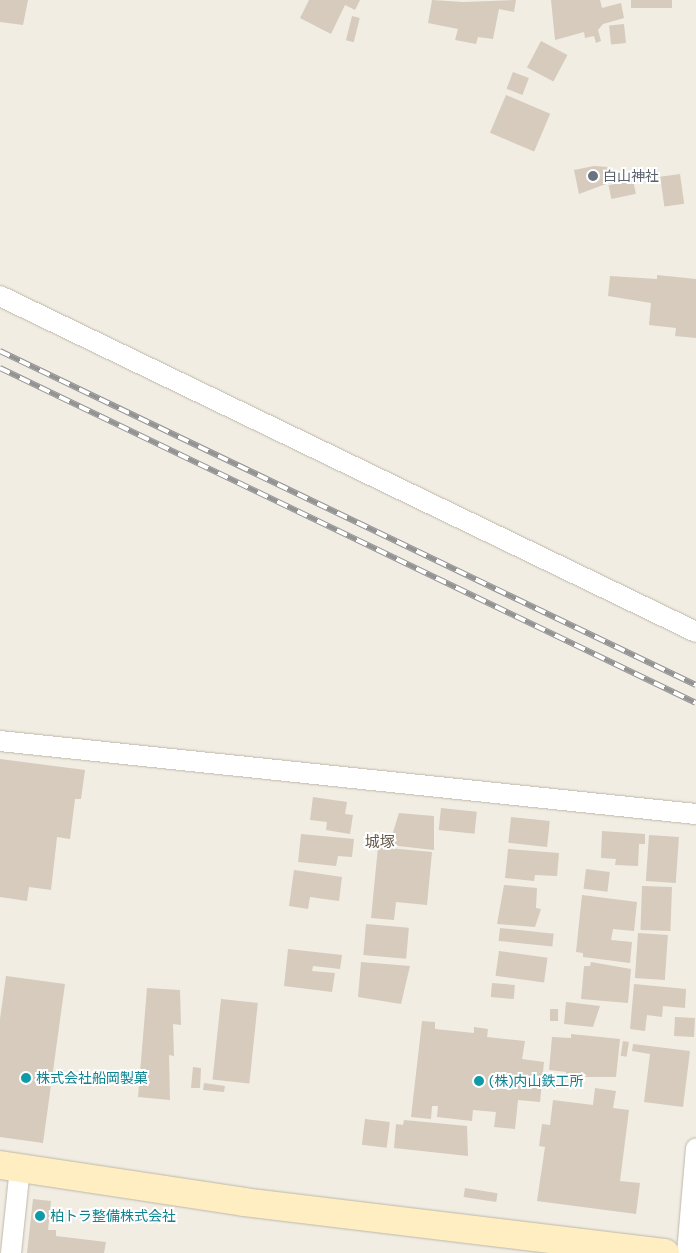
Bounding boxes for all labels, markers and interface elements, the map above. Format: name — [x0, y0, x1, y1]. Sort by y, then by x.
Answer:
place label: 白山神社 — [603, 168, 659, 184]
marker: 白山神社 — [587, 170, 599, 182]
district label: 城塚 — [365, 834, 395, 852]
place label: 株式会社船岡製菓 — [36, 1070, 148, 1086]
marker: 株式会社船岡製菓 — [20, 1072, 32, 1084]
place label: (株)内山鉄工所 — [489, 1073, 583, 1089]
marker: (株)内山鉄工所 — [473, 1075, 485, 1087]
place label: 柏トラ整備株式会社 — [50, 1208, 176, 1224]
marker: 柏トラ整備株式会社 — [34, 1210, 46, 1222]

